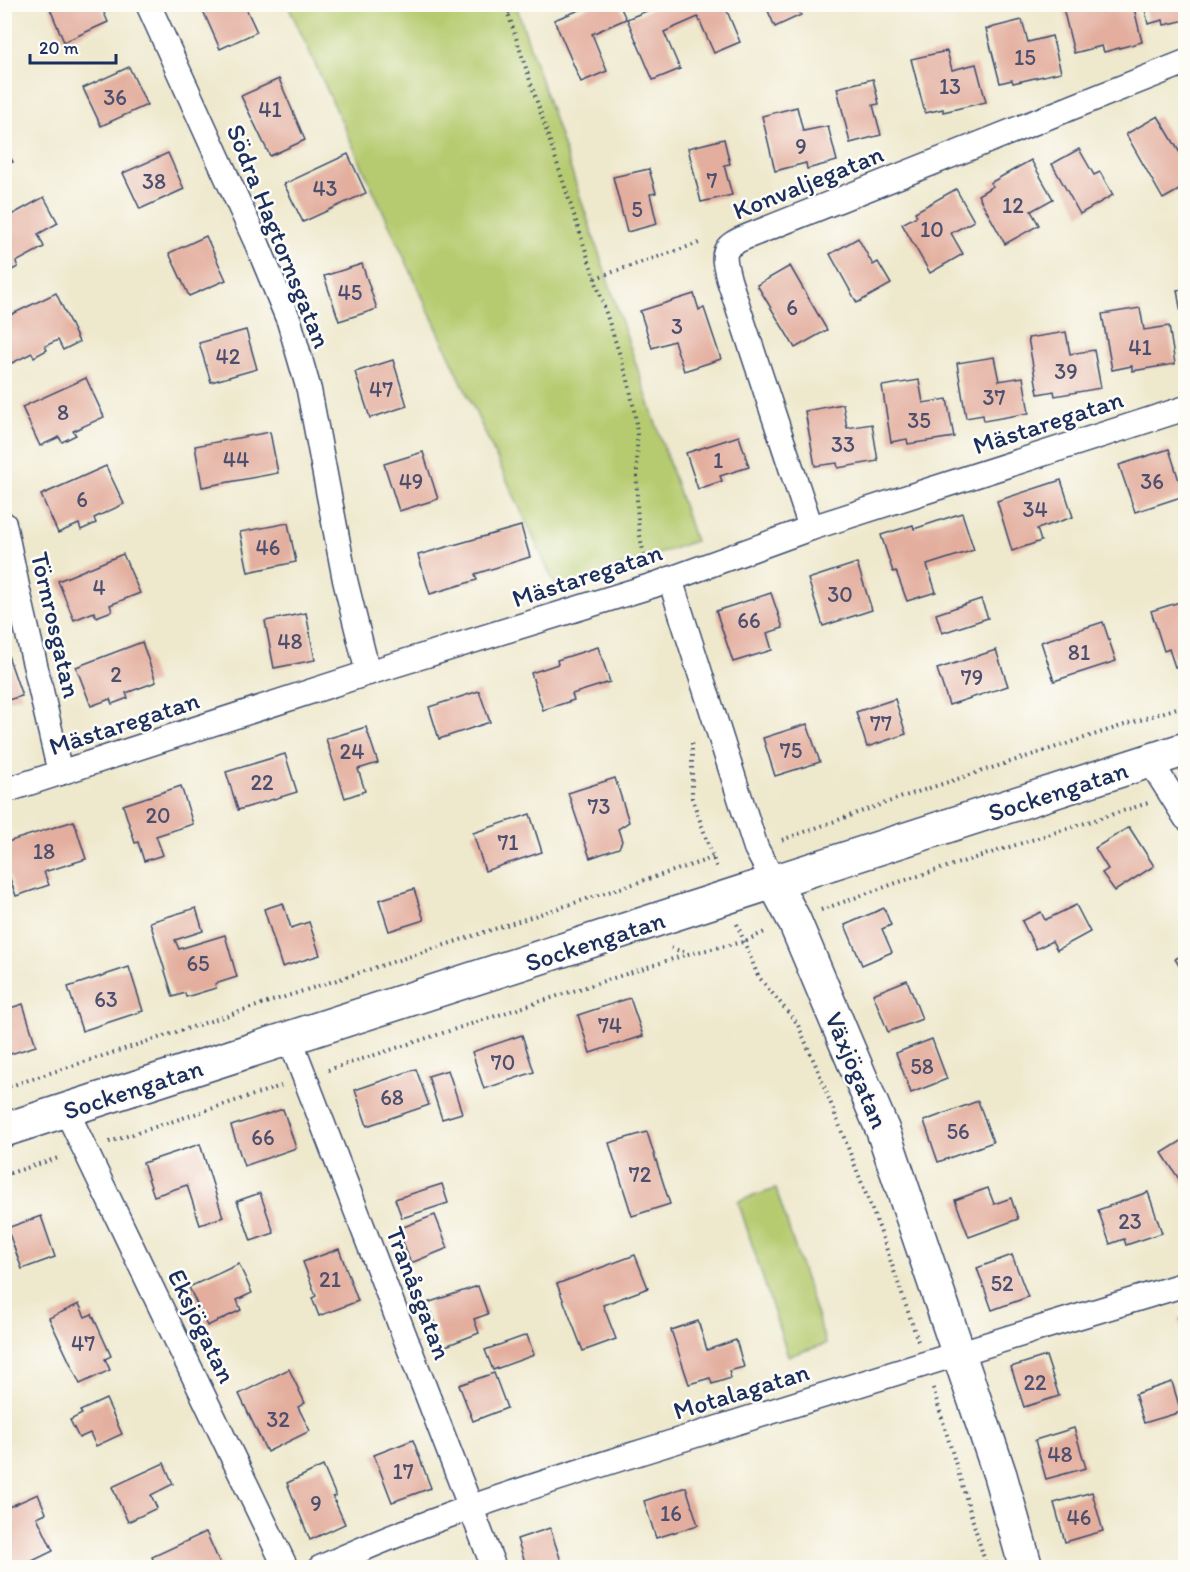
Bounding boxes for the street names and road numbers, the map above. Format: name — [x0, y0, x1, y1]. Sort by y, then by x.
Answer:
street label: Södra Hagtornsgatan — [219, 119, 339, 353]
street label: Konvaljegatan — [728, 137, 888, 227]
street label: Mästaregatan — [969, 383, 1128, 461]
street label: Mästaregatan — [508, 536, 667, 614]
street label: Törnrosgatan — [24, 549, 88, 701]
street label: Mästaregatan — [45, 684, 204, 762]
street label: Sockengatan — [984, 753, 1132, 829]
street label: Sockengatan — [521, 903, 669, 979]
street label: Växjögatan — [818, 1007, 896, 1133]
street label: Sockengatan — [59, 1051, 207, 1127]
street label: Tranåsgatan — [379, 1222, 459, 1364]
street label: Eksjögatan — [161, 1264, 244, 1389]
street label: Motalagatan — [669, 1355, 813, 1427]

